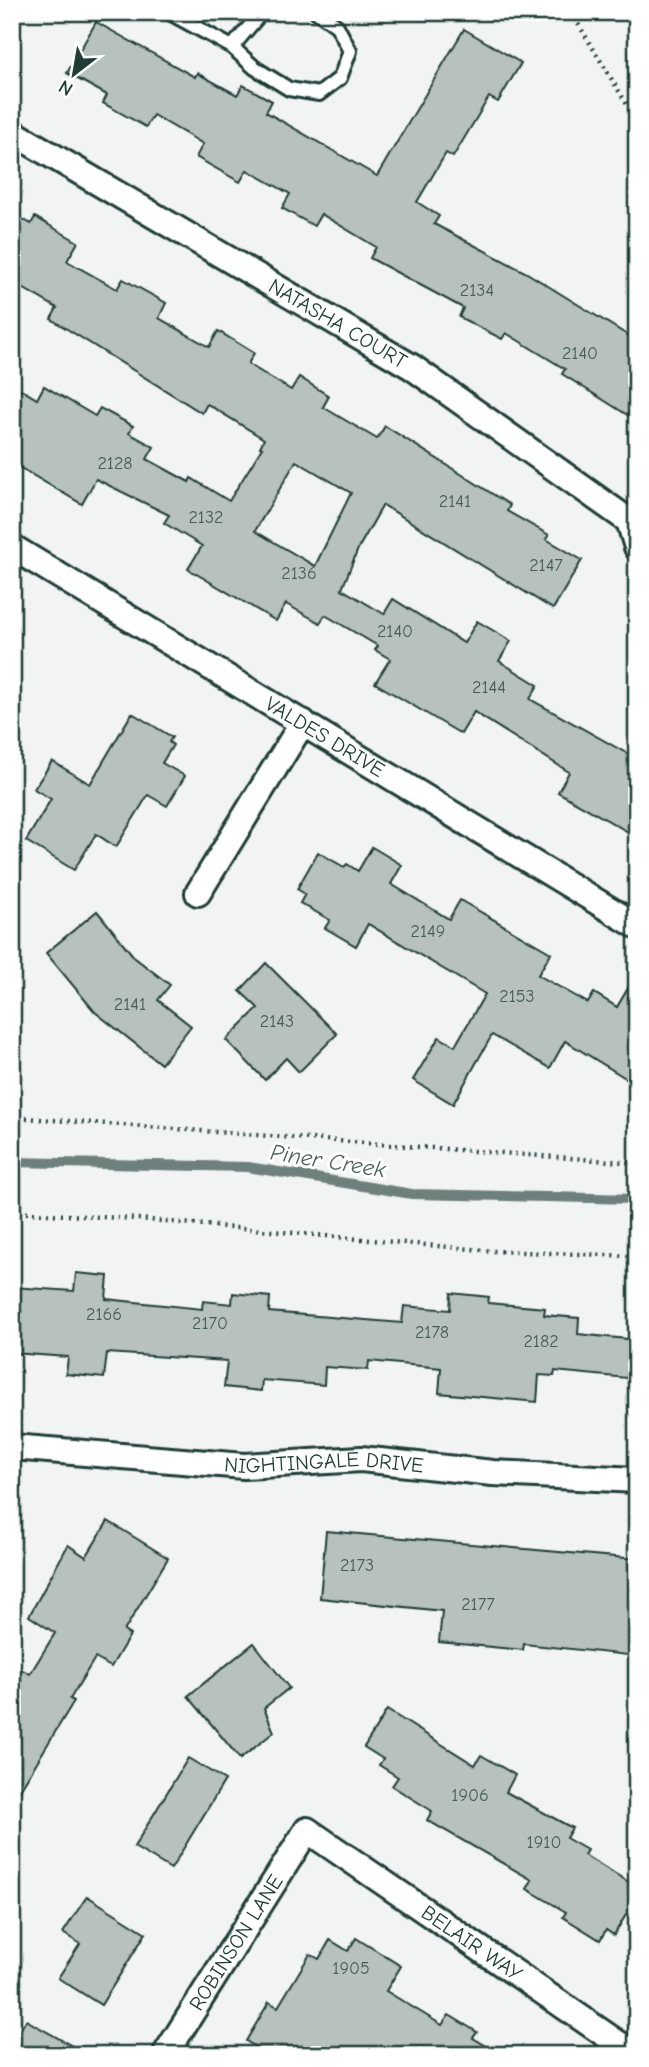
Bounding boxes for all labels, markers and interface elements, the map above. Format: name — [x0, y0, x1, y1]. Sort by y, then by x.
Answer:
north arrow — [38, 38, 108, 108]
text: N — [55, 75, 77, 100]
street label: NATASHA COURT — [264, 274, 411, 373]
house number: 2134 — [460, 280, 494, 301]
house number: 2140 — [562, 343, 598, 364]
house number: 2128 — [97, 453, 133, 474]
house number: 2141 — [439, 491, 471, 512]
house number: 2132 — [188, 507, 224, 528]
house number: 2147 — [529, 555, 563, 576]
house number: 2136 — [281, 563, 317, 584]
house number: 2140 — [377, 621, 413, 642]
house number: 2144 — [472, 677, 506, 698]
street label: VALDES DRIVE — [261, 691, 389, 782]
house number: 2149 — [411, 921, 445, 942]
house number: 2153 — [499, 986, 535, 1007]
house number: 2141 — [114, 994, 146, 1015]
house number: 2143 — [260, 1011, 294, 1032]
water label: Piner Creek — [269, 1139, 388, 1184]
house number: 2166 — [86, 1304, 122, 1325]
house number: 2170 — [192, 1313, 228, 1334]
house number: 2178 — [415, 1322, 449, 1343]
house number: 2182 — [523, 1331, 559, 1352]
street label: NIGHTINGALE DRIVE — [223, 1447, 425, 1478]
house number: 2173 — [340, 1555, 374, 1576]
house number: 2177 — [461, 1594, 495, 1615]
house number: 1906 — [451, 1785, 489, 1806]
house number: 1910 — [527, 1832, 561, 1853]
street label: ROBINSON LANE — [184, 1870, 288, 2015]
street label: BELAIR WAY — [417, 1900, 527, 1986]
house number: 1905 — [332, 1958, 370, 1979]

